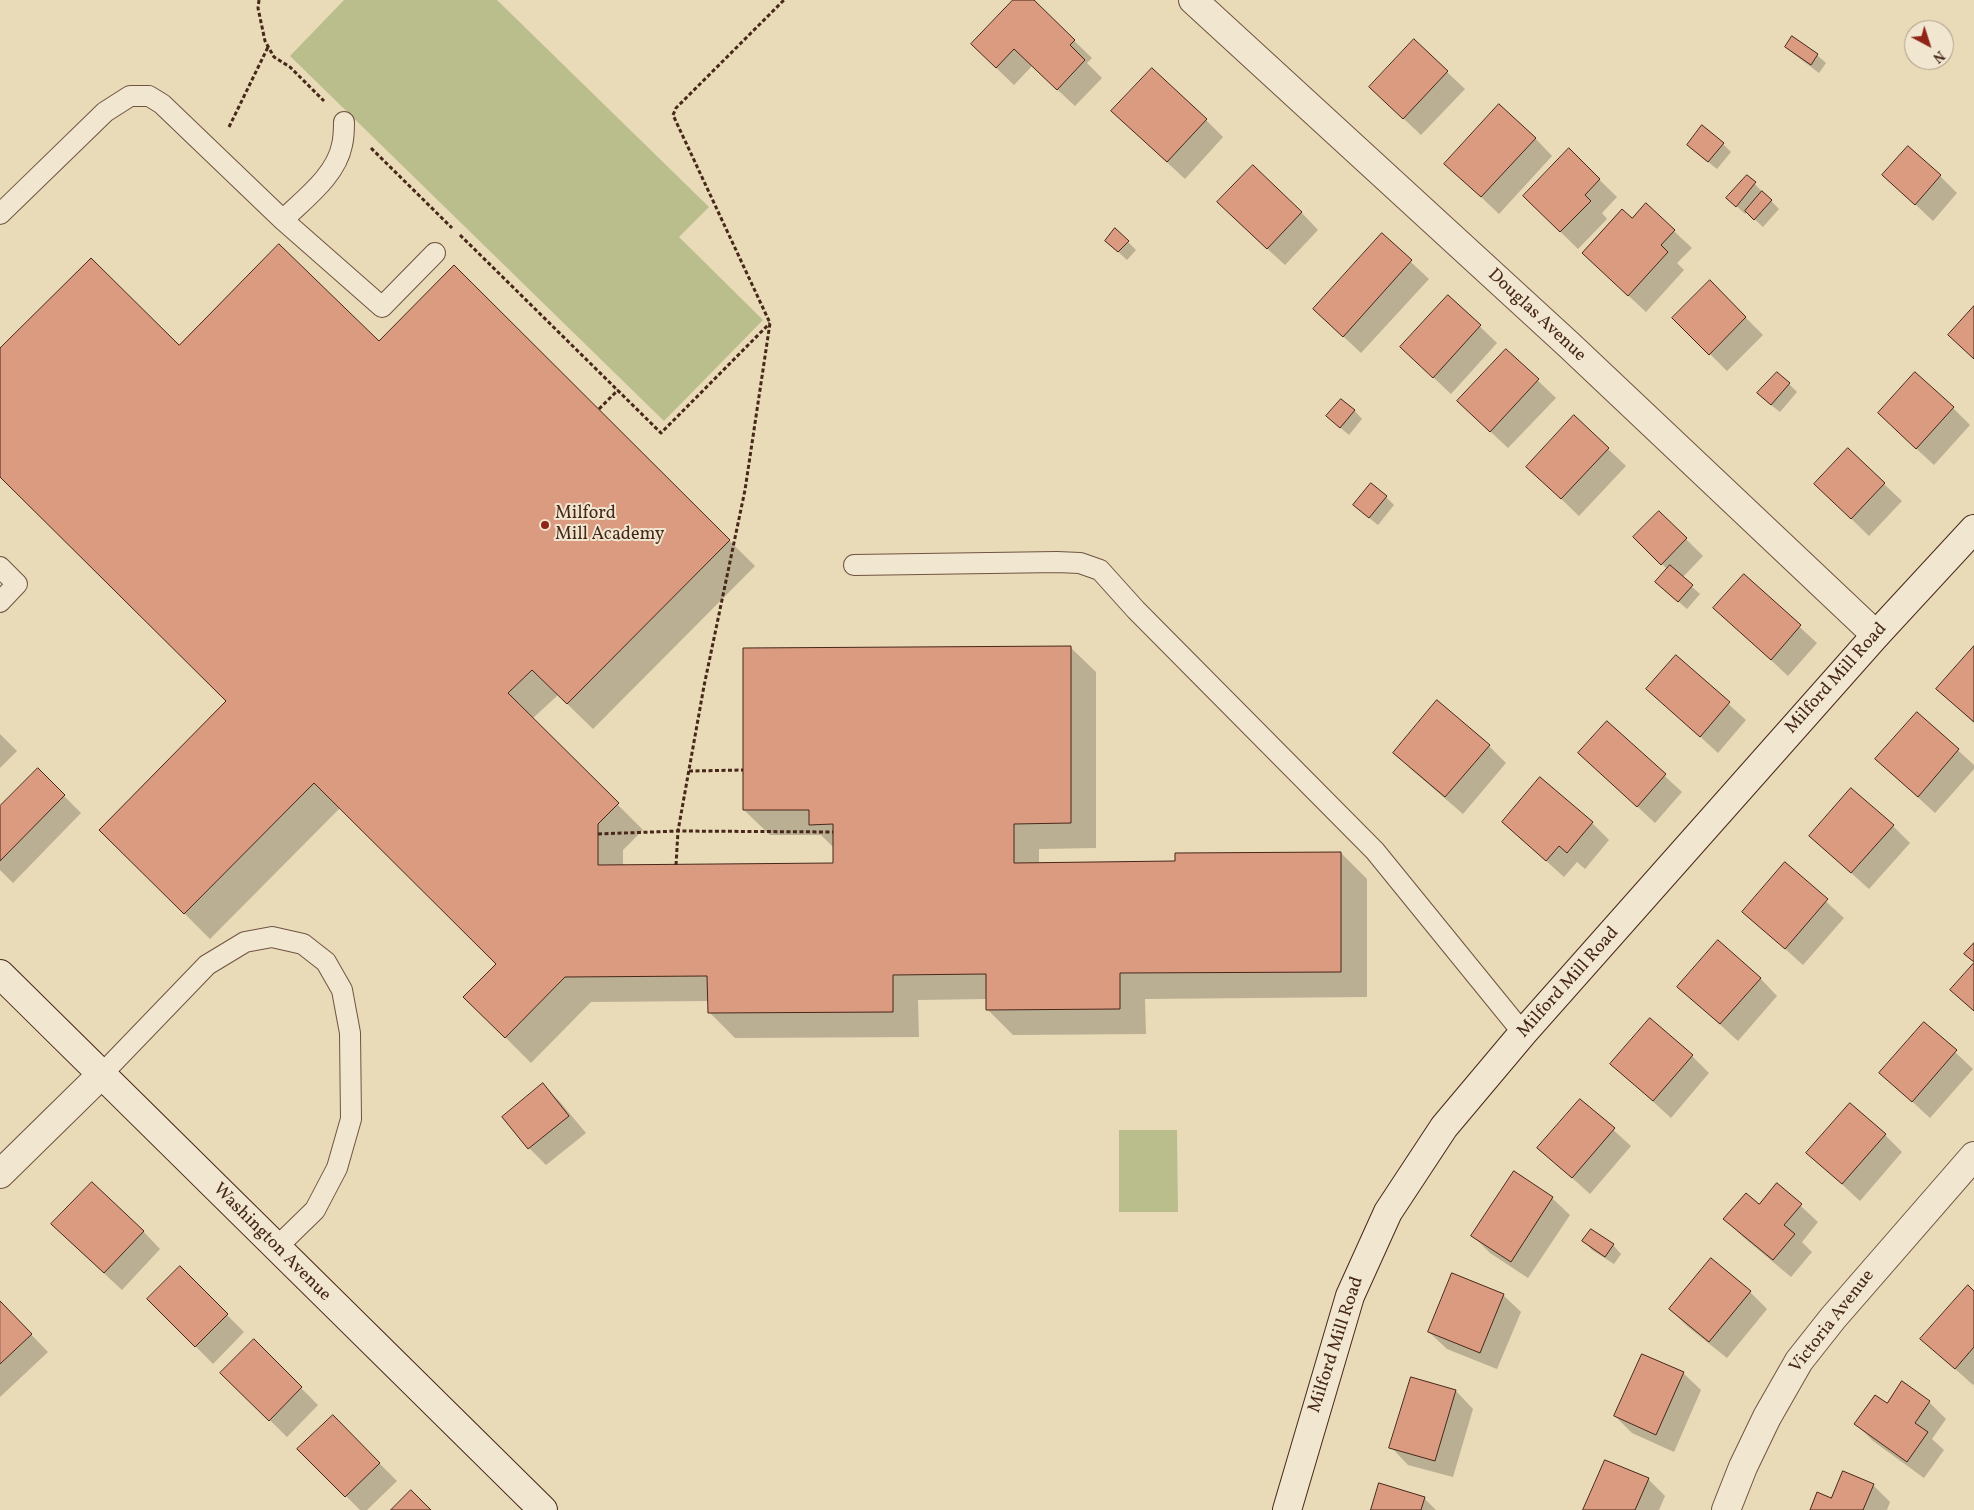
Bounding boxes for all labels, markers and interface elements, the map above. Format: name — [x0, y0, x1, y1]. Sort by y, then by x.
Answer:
north arrow — [1904, 20, 1954, 70]
text: N — [1928, 46, 1948, 67]
street label: Douglas Avenue — [1482, 265, 1590, 367]
place label: Milford Mill Academy — [555, 504, 664, 546]
marker: Milford Mill Academy — [539, 519, 551, 531]
street label: Milford Mill Road — [1782, 619, 1892, 739]
street label: Milford Mill Road — [1514, 923, 1624, 1043]
street label: Washington Avenue — [207, 1179, 335, 1307]
street label: Victoria Avenue — [1786, 1266, 1880, 1378]
street label: Milford Mill Road — [1305, 1274, 1369, 1416]

